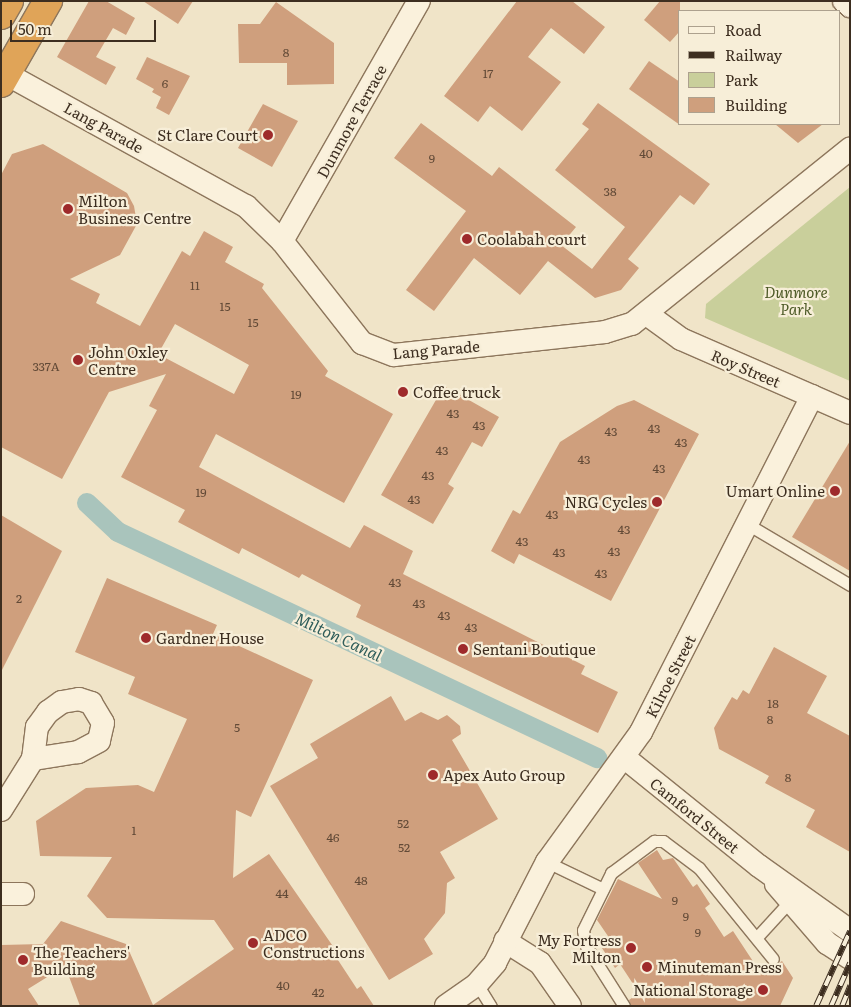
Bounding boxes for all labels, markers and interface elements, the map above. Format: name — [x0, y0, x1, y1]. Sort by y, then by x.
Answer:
scale bar — [12, 10, 159, 42]
legend — [678, 10, 841, 125]
text: 50 m — [18, 17, 52, 40]
text: Road — [725, 18, 761, 41]
text: Railway — [725, 43, 782, 66]
house number: 8 — [283, 46, 289, 60]
street label: Dunmore Terrace — [312, 61, 390, 181]
house number: 17 — [483, 67, 493, 81]
text: Park — [725, 68, 758, 91]
house number: 6 — [162, 77, 168, 91]
text: Building — [725, 93, 787, 116]
street label: Lang Parade — [61, 98, 147, 156]
place label: St Clare Court — [157, 126, 258, 144]
marker: St Clare Court — [262, 129, 274, 141]
house number: 40 — [639, 147, 653, 161]
house number: 9 — [429, 152, 435, 166]
house number: 38 — [603, 185, 617, 199]
place label: Milton Business Centre — [78, 191, 191, 226]
marker: Milton Business Centre — [62, 203, 74, 215]
place label: Coolabah court — [477, 230, 586, 248]
marker: Coolabah court — [461, 233, 473, 245]
house number: 11 — [190, 279, 200, 293]
park label: Dunmore Park — [764, 282, 828, 317]
house number: 15 — [220, 300, 230, 314]
house number: 15 — [248, 316, 258, 330]
street label: Lang Parade — [392, 336, 480, 362]
place label: John Oxley Centre — [88, 342, 168, 377]
street label: Roy Street — [709, 345, 783, 391]
marker: John Oxley Centre — [72, 354, 84, 366]
house number: 337A — [32, 360, 60, 374]
place label: Coffee truck — [413, 383, 500, 401]
marker: Coffee truck — [397, 386, 409, 398]
house number: 19 — [290, 388, 302, 402]
house number: 43 — [446, 407, 460, 421]
house number: 43 — [472, 419, 486, 433]
house number: 43 — [647, 422, 661, 436]
house number: 43 — [604, 425, 618, 439]
house number: 43 — [674, 436, 688, 450]
house number: 43 — [435, 444, 449, 458]
house number: 43 — [577, 453, 591, 467]
house number: 43 — [652, 462, 666, 476]
house number: 43 — [421, 469, 435, 483]
place label: Umart Online — [726, 482, 825, 500]
marker: Umart Online — [829, 485, 841, 497]
house number: 19 — [195, 486, 207, 500]
house number: 43 — [407, 493, 421, 507]
place label: NRG Cycles — [565, 493, 647, 511]
marker: NRG Cycles — [651, 496, 663, 508]
house number: 43 — [545, 508, 559, 522]
house number: 43 — [617, 523, 631, 537]
house number: 43 — [515, 535, 529, 549]
house number: 43 — [607, 545, 621, 559]
house number: 43 — [552, 546, 566, 560]
house number: 43 — [594, 567, 608, 581]
house number: 43 — [388, 576, 402, 590]
house number: 2 — [16, 592, 22, 606]
house number: 43 — [412, 597, 426, 611]
water label: Milton Canal — [293, 608, 385, 664]
house number: 43 — [437, 609, 451, 623]
house number: 43 — [464, 621, 478, 635]
place label: Gardner House — [156, 629, 264, 647]
marker: Gardner House — [140, 632, 152, 644]
street label: Kilroe Street — [641, 632, 699, 720]
place label: Sentani Boutique — [473, 640, 596, 658]
marker: Sentani Boutique — [457, 643, 469, 655]
house number: 18 — [767, 697, 779, 711]
house number: 8 — [767, 713, 773, 727]
house number: 5 — [234, 721, 240, 735]
place label: Apex Auto Group — [443, 766, 565, 784]
marker: Apex Auto Group — [427, 769, 439, 781]
house number: 8 — [785, 771, 791, 785]
street label: Camford Street — [647, 774, 743, 856]
house number: 52 — [397, 817, 409, 831]
house number: 1 — [132, 824, 136, 838]
house number: 46 — [326, 831, 340, 845]
house number: 52 — [398, 841, 410, 855]
house number: 48 — [354, 874, 368, 888]
house number: 44 — [275, 887, 289, 901]
house number: 9 — [672, 894, 678, 908]
house number: 9 — [683, 910, 689, 924]
place label: ADCO Constructions — [263, 925, 365, 960]
house number: 9 — [695, 926, 701, 940]
place label: My Fortress Milton — [537, 930, 621, 965]
marker: ADCO Constructions — [247, 937, 259, 949]
place label: The Teachers' Building — [33, 942, 130, 977]
marker: My Fortress Milton — [625, 942, 637, 954]
marker: The Teachers' Building — [17, 954, 29, 966]
place label: Minuteman Press — [657, 958, 782, 976]
marker: Minuteman Press — [641, 961, 653, 973]
house number: 40 — [276, 979, 290, 993]
place label: National Storage — [633, 981, 753, 999]
marker: National Storage — [757, 984, 769, 996]
house number: 42 — [312, 986, 324, 1000]

